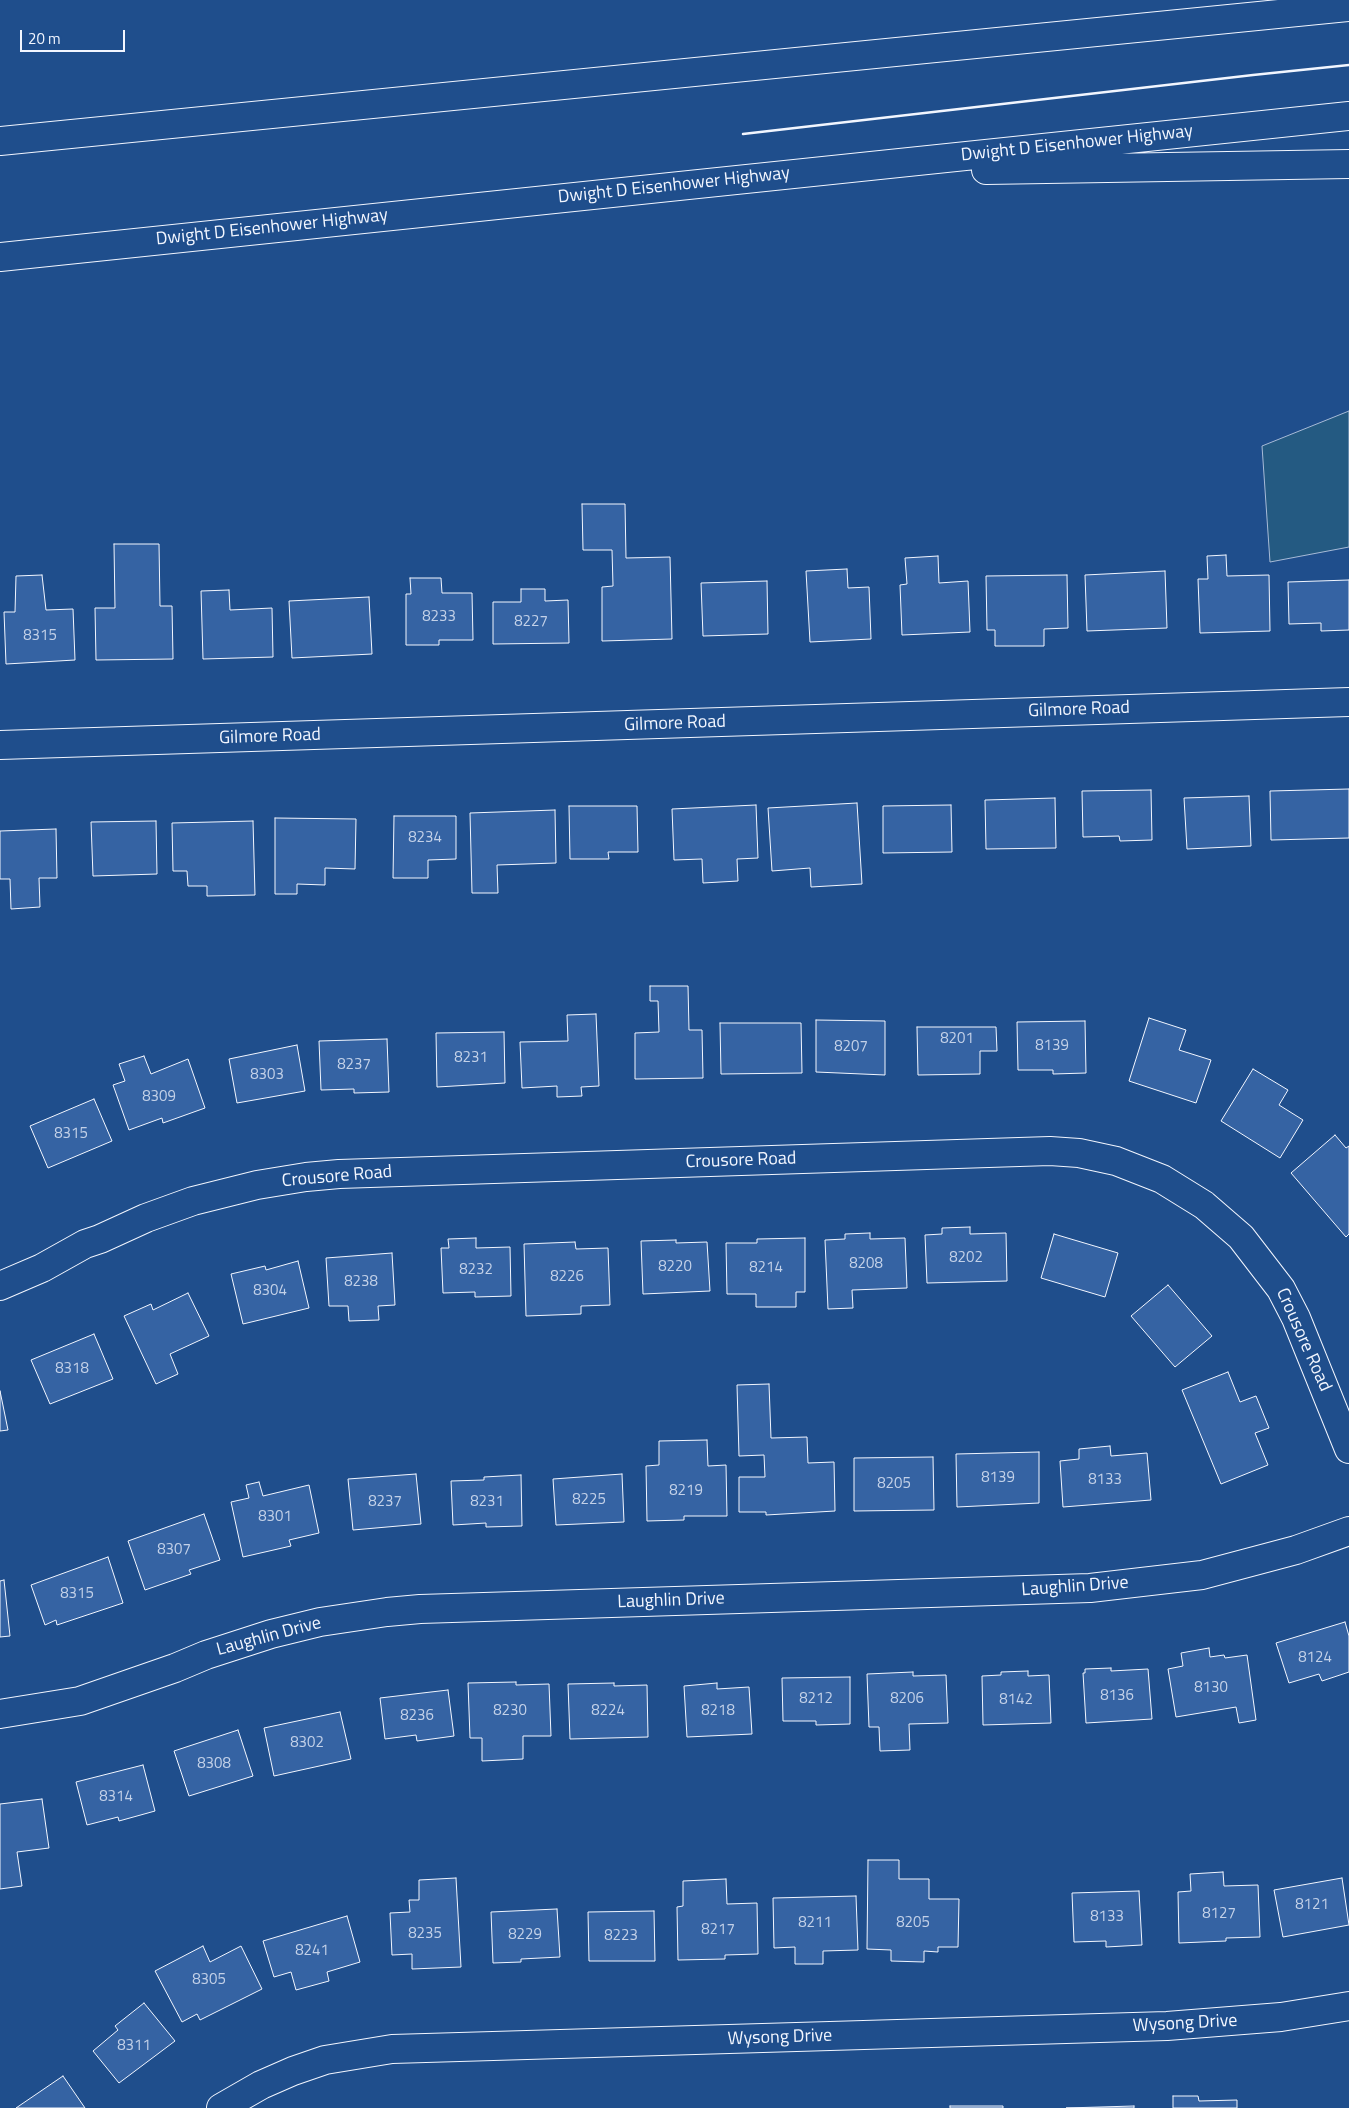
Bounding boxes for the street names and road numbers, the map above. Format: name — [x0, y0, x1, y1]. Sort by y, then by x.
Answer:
street label: Dwight D Eisenhower Highway — [960, 121, 1194, 167]
street label: Dwight D Eisenhower Highway — [557, 163, 791, 209]
street label: Dwight D Eisenhower Highway — [155, 205, 389, 251]
street label: Gilmore Road — [1028, 697, 1130, 723]
street label: Gilmore Road — [624, 711, 726, 737]
street label: Gilmore Road — [219, 724, 321, 750]
street label: Crousore Road — [685, 1148, 797, 1174]
street label: Crousore Road — [281, 1161, 393, 1193]
street label: Crousore Road — [1271, 1285, 1335, 1395]
street label: Laughlin Drive — [1021, 1572, 1129, 1602]
street label: Laughlin Drive — [617, 1588, 725, 1614]
street label: Laughlin Drive — [214, 1613, 324, 1661]
street label: Wysong Drive — [1132, 2010, 1238, 2038]
street label: Wysong Drive — [727, 2025, 833, 2051]

